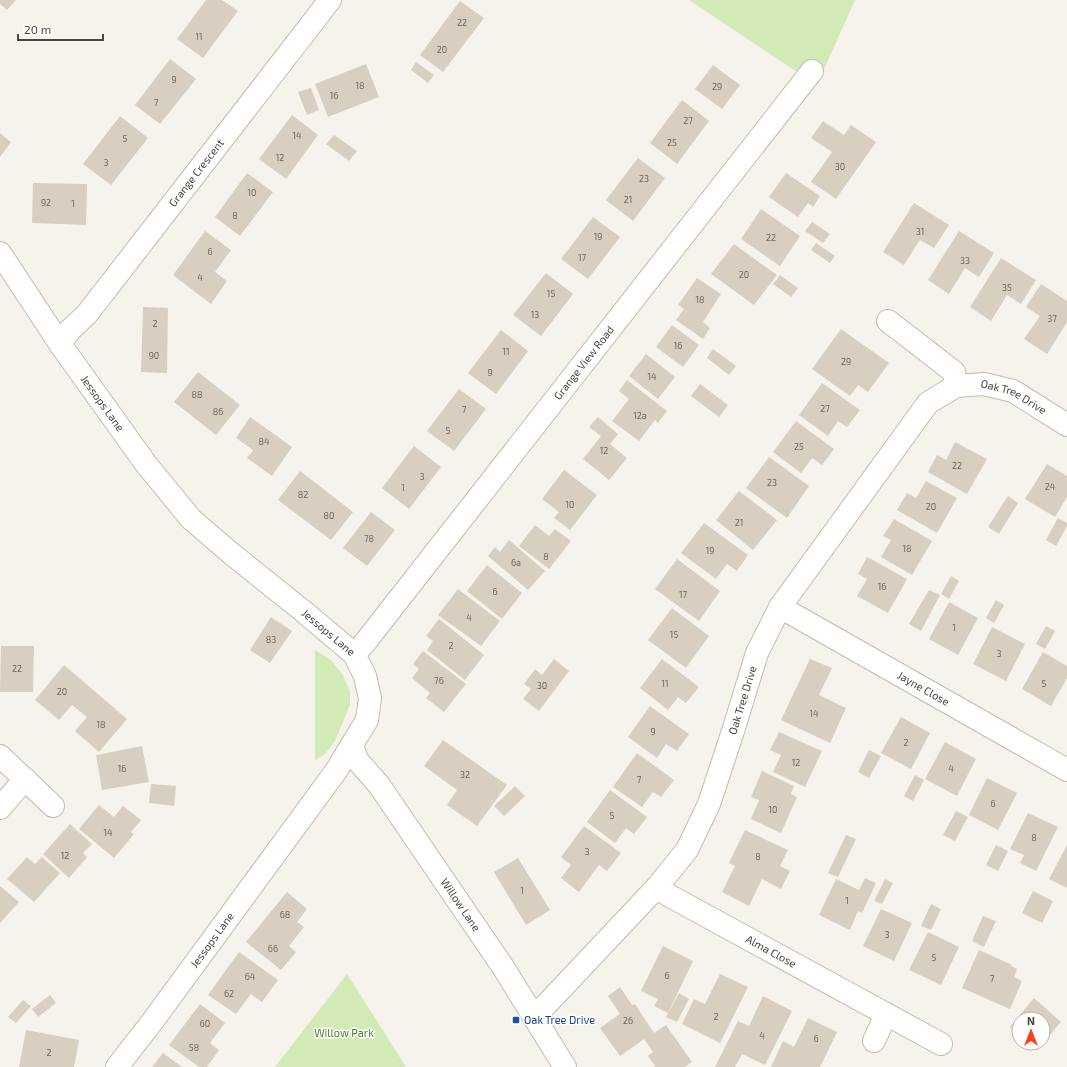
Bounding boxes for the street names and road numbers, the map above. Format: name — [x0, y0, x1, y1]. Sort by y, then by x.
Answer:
street label: Grange Crescent — [166, 136, 226, 209]
street label: Grange View Road — [550, 323, 616, 402]
street label: Jessops Lane — [79, 373, 127, 434]
street label: Oak Tree Drive — [979, 376, 1049, 416]
street label: Jessops Lane — [300, 606, 358, 658]
street label: Oak Tree Drive — [725, 664, 759, 736]
street label: Jayne Close — [895, 668, 952, 708]
street label: Willow Lane — [438, 875, 484, 934]
street label: Jessops Lane — [187, 909, 236, 970]
street label: Alma Close — [744, 932, 799, 970]

